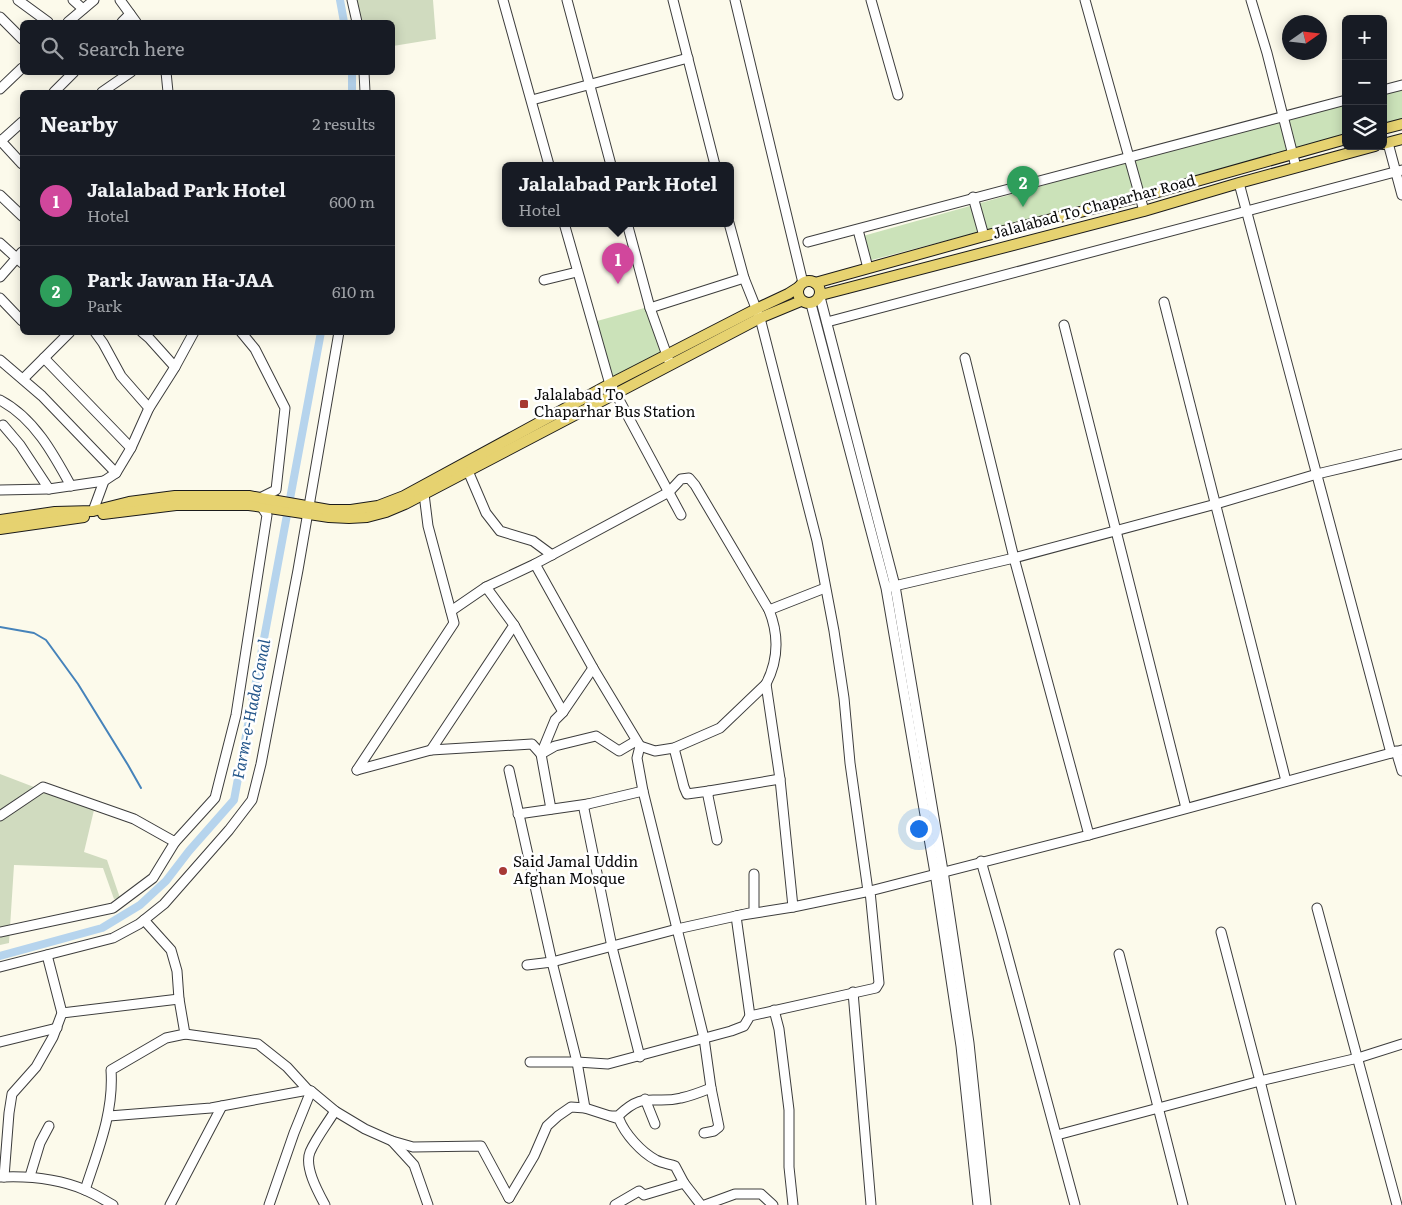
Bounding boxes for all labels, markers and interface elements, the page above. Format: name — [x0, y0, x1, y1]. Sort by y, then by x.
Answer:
north arrow — [1282, 15, 1327, 60]
map controls — [1342, 15, 1387, 150]
button: + — [1342, 15, 1387, 60]
search box — [20, 20, 395, 75]
icon: search — [38, 34, 66, 62]
text: Search here — [78, 34, 185, 62]
button: − — [1342, 60, 1387, 105]
button: layers — [1342, 105, 1387, 150]
text: Nearby — [40, 107, 118, 138]
text: 2 results — [312, 111, 375, 135]
popup — [502, 162, 734, 227]
pin: 2 — [1007, 166, 1039, 207]
street label: Jalalabad To Chaparhar Road — [990, 167, 1198, 244]
text: Jalalabad Park Hotel — [519, 169, 717, 197]
text: Jalalabad Park Hotel — [87, 175, 286, 203]
text: 1 — [53, 189, 59, 213]
text: 600 m — [329, 189, 375, 213]
text: Hotel — [519, 197, 561, 221]
text: Hotel — [87, 203, 129, 227]
pin: 1 — [602, 243, 634, 284]
text: Park Jawan Ha-JAA — [87, 265, 274, 293]
text: 2 — [52, 279, 60, 303]
text: 610 m — [332, 279, 375, 303]
text: Park — [87, 293, 122, 317]
place label: Jalalabad To Chaparhar Bus Station — [534, 382, 695, 422]
marker: Jalalabad To Chaparhar Bus Station — [518, 398, 530, 410]
water label: Farm-e-Hada Canal — [225, 636, 275, 781]
your location — [906, 816, 932, 842]
place label: Said Jamal Uddin Afghan Mosque — [513, 849, 638, 889]
marker: Said Jamal Uddin Afghan Mosque — [497, 865, 509, 877]

